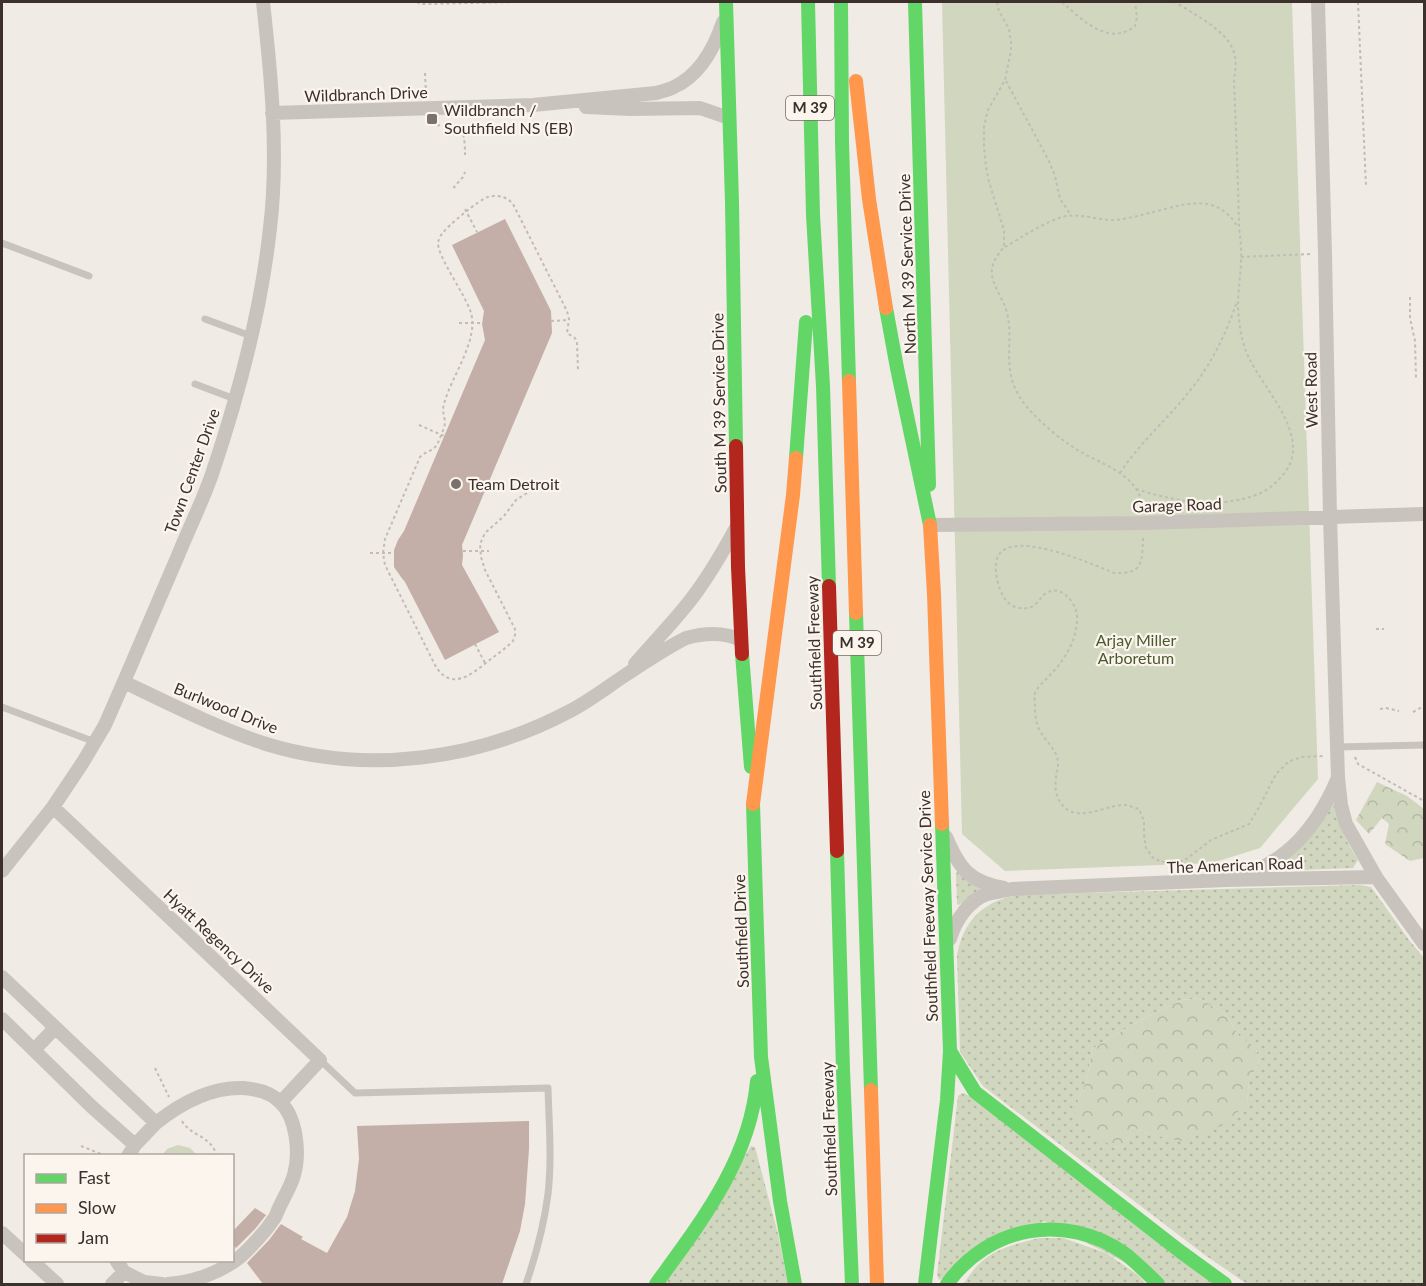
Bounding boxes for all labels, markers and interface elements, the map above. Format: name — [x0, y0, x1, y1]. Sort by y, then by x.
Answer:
street label: Wildbranch Drive — [304, 82, 428, 105]
road number: M 39 — [786, 96, 834, 120]
place label: Wildbranch / Southfield NS (EB) — [444, 100, 573, 137]
marker: Wildbranch / Southfield NS (EB) — [425, 112, 439, 126]
street label: North M 39 Service Drive — [894, 174, 919, 355]
street label: South M 39 Service Drive — [707, 313, 730, 493]
street label: West Road — [1300, 352, 1321, 428]
street label: Town Center Drive — [160, 406, 223, 536]
place label: Team Detroit — [468, 474, 560, 493]
marker: Team Detroit — [449, 477, 463, 491]
street label: Garage Road — [1132, 493, 1222, 516]
street label: Southfield Freeway — [802, 575, 825, 711]
park label: Arjay Miller Arboretum — [1096, 630, 1176, 667]
road number: M 39 — [833, 631, 881, 655]
street label: Burlwood Drive — [171, 678, 281, 737]
street label: Southfield Freeway Service Drive — [914, 790, 941, 1022]
street label: The American Road — [1166, 853, 1303, 876]
street label: Southfield Drive — [729, 874, 752, 988]
street label: Hyatt Regency Drive — [160, 884, 279, 997]
street label: Southfield Freeway — [817, 1061, 840, 1197]
legend — [24, 1154, 234, 1262]
text: Fast — [78, 1166, 111, 1188]
text: Slow — [78, 1196, 116, 1218]
text: Jam — [78, 1226, 109, 1248]

